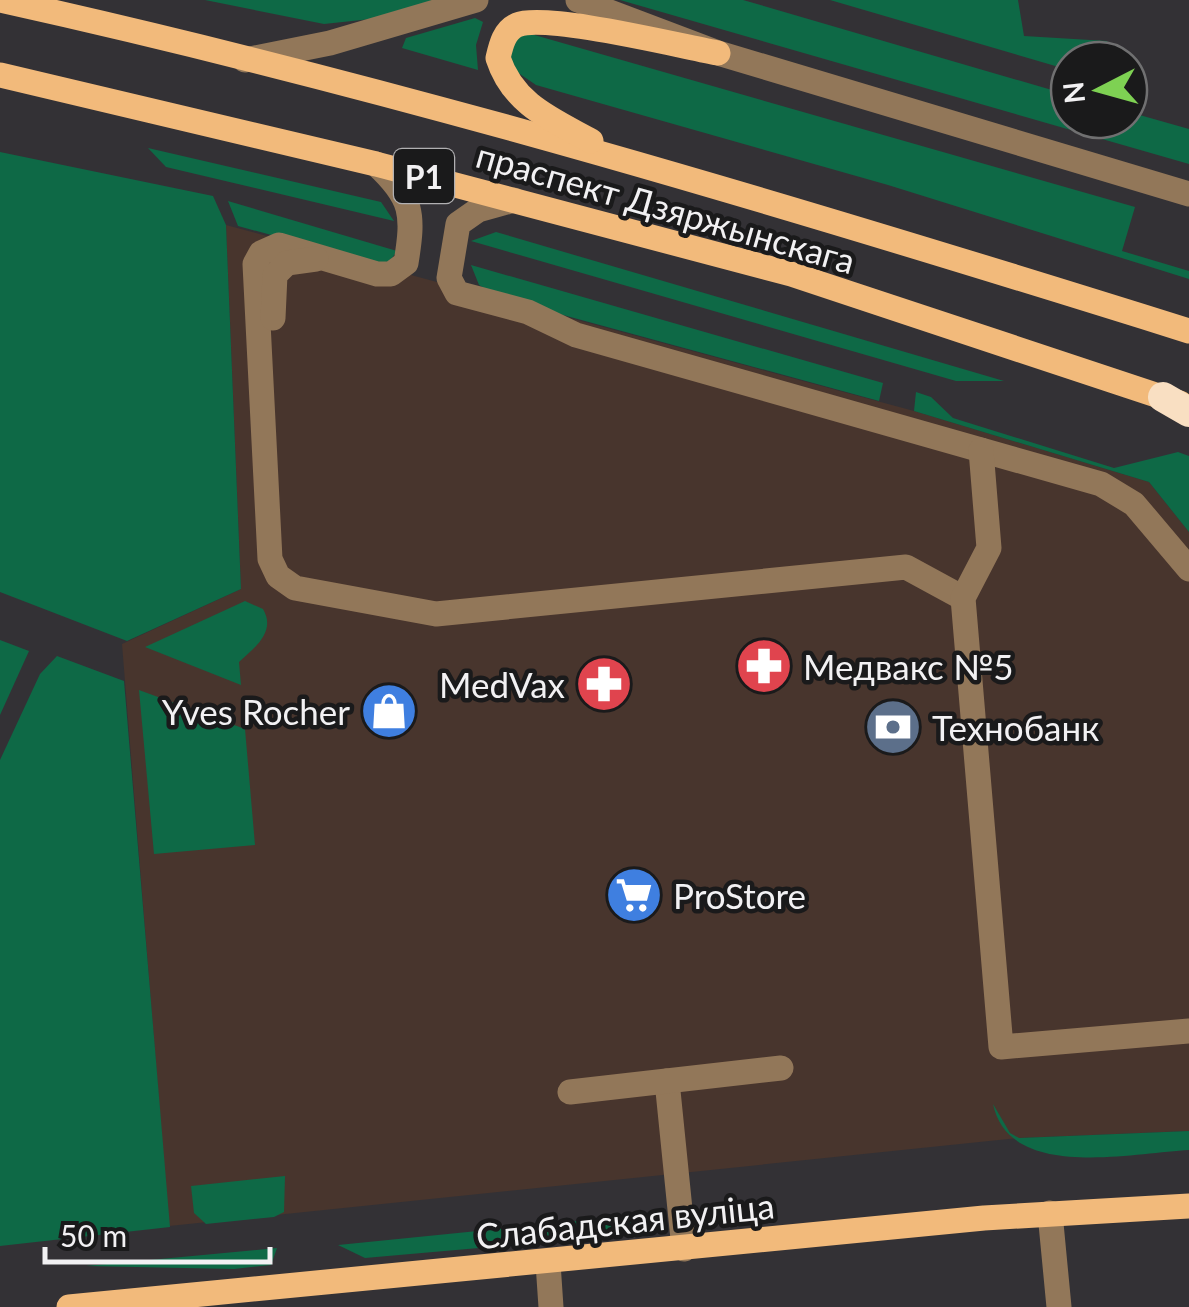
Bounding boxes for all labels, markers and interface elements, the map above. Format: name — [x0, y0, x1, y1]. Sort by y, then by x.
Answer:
north arrow — [1049, 40, 1149, 140]
text: N — [1055, 80, 1091, 105]
street label: праспект Дзяржынскага — [472, 133, 860, 281]
road number: Р1 — [394, 149, 454, 203]
pharmacy icon: Медвакс №5 — [734, 636, 794, 696]
place label: Медвакс №5 — [803, 645, 1014, 687]
pharmacy icon: MedVax — [574, 654, 634, 714]
place label: MedVax — [439, 663, 566, 705]
shop icon: Yves Rocher — [359, 681, 419, 741]
place label: Yves Rocher — [162, 690, 350, 732]
bank icon: Технобанк — [863, 697, 923, 757]
place label: Технобанк — [932, 706, 1099, 748]
supermarket icon: ProStore — [604, 865, 664, 925]
place label: ProStore — [673, 874, 806, 916]
street label: Слабадская вуліца — [474, 1183, 776, 1257]
scale bar — [45, 1202, 270, 1264]
text: 50 m — [60, 1217, 127, 1253]

